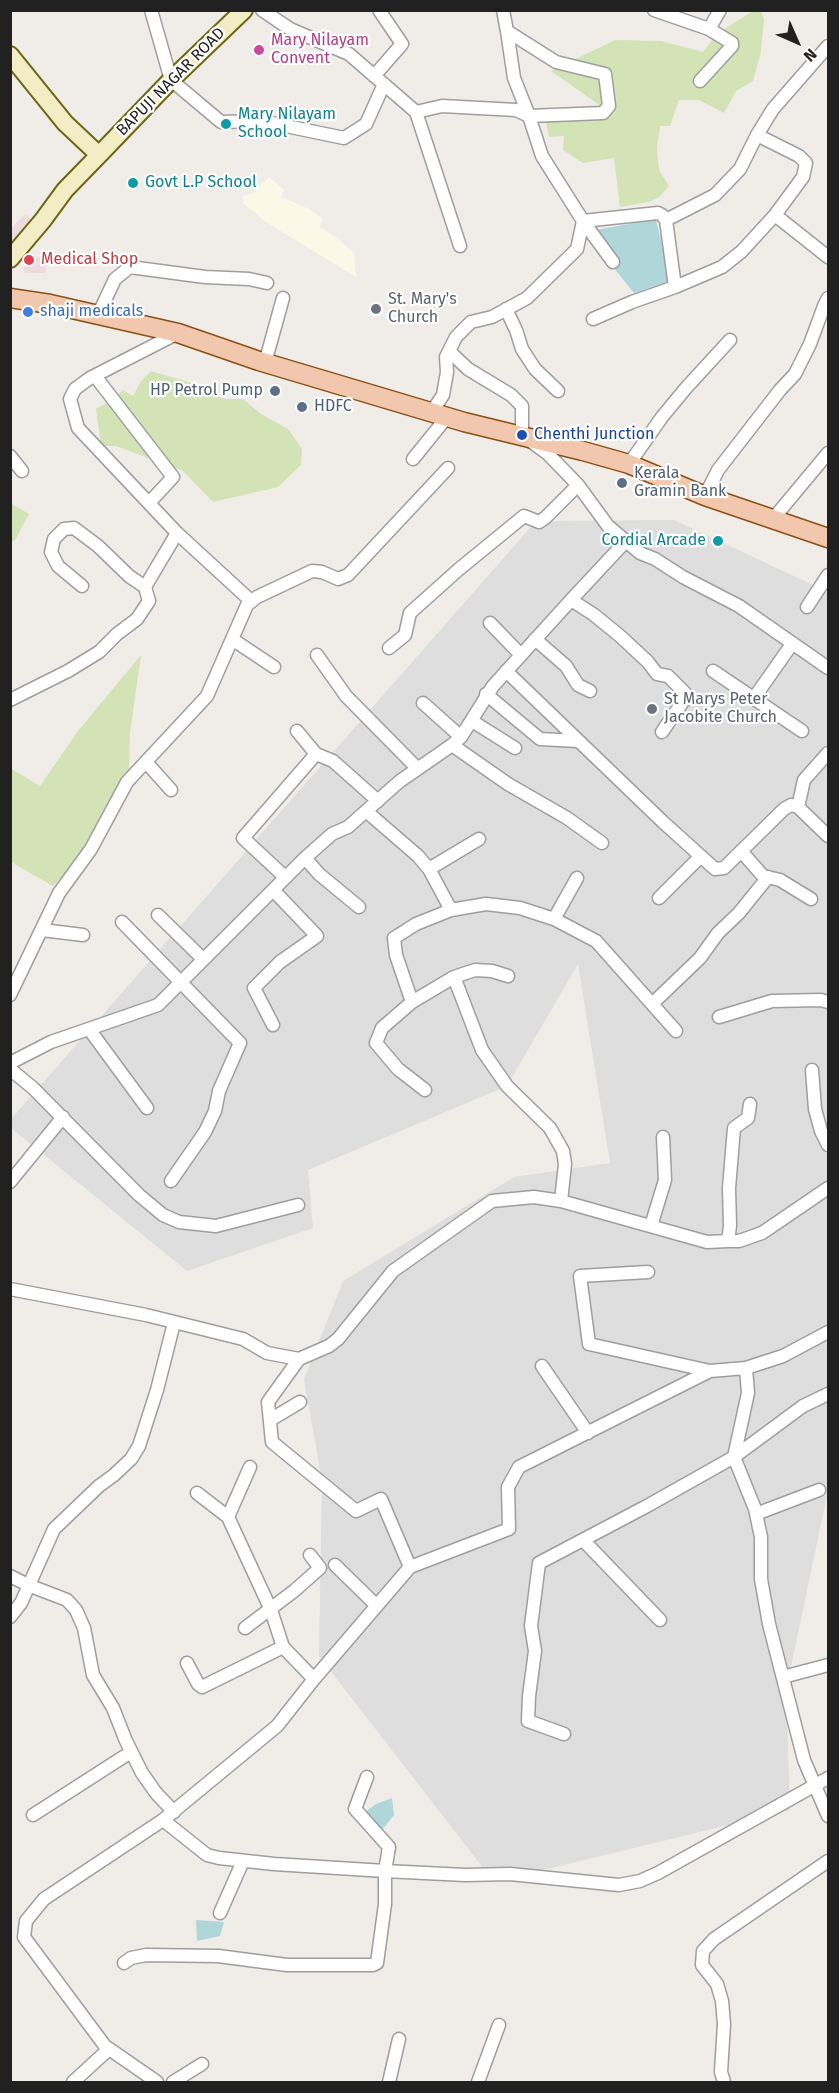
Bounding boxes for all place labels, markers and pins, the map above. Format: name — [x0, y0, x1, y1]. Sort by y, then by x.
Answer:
place label: Mary Nilayam Convent — [271, 31, 369, 69]
marker: Mary Nilayam Convent — [252, 43, 266, 57]
place label: Mary Nilayam School — [238, 105, 336, 143]
marker: Mary Nilayam School — [219, 117, 233, 131]
place label: Govt L.P School — [145, 173, 257, 193]
marker: Govt L.P School — [126, 176, 140, 190]
place label: Medical Shop — [41, 250, 138, 270]
marker: Medical Shop — [22, 253, 36, 267]
place label: St. Mary's Church — [388, 290, 457, 328]
place label: shaji medicals — [40, 302, 143, 322]
marker: St. Mary's Church — [369, 302, 383, 316]
marker: shaji medicals — [21, 305, 35, 319]
place label: HP Petrol Pump — [150, 381, 263, 401]
marker: HP Petrol Pump — [268, 384, 282, 398]
place label: HDFC — [314, 397, 352, 417]
marker: HDFC — [295, 400, 309, 414]
place label: Chenthi Junction — [534, 425, 654, 445]
marker: Chenthi Junction — [515, 428, 529, 442]
place label: Kerala Gramin Bank — [634, 464, 726, 502]
marker: Kerala Gramin Bank — [615, 476, 629, 490]
place label: Cordial Arcade — [601, 531, 706, 551]
marker: Cordial Arcade — [711, 534, 725, 548]
place label: St Marys Peter Jacobite Church — [664, 690, 777, 728]
marker: St Marys Peter Jacobite Church — [645, 702, 659, 716]

